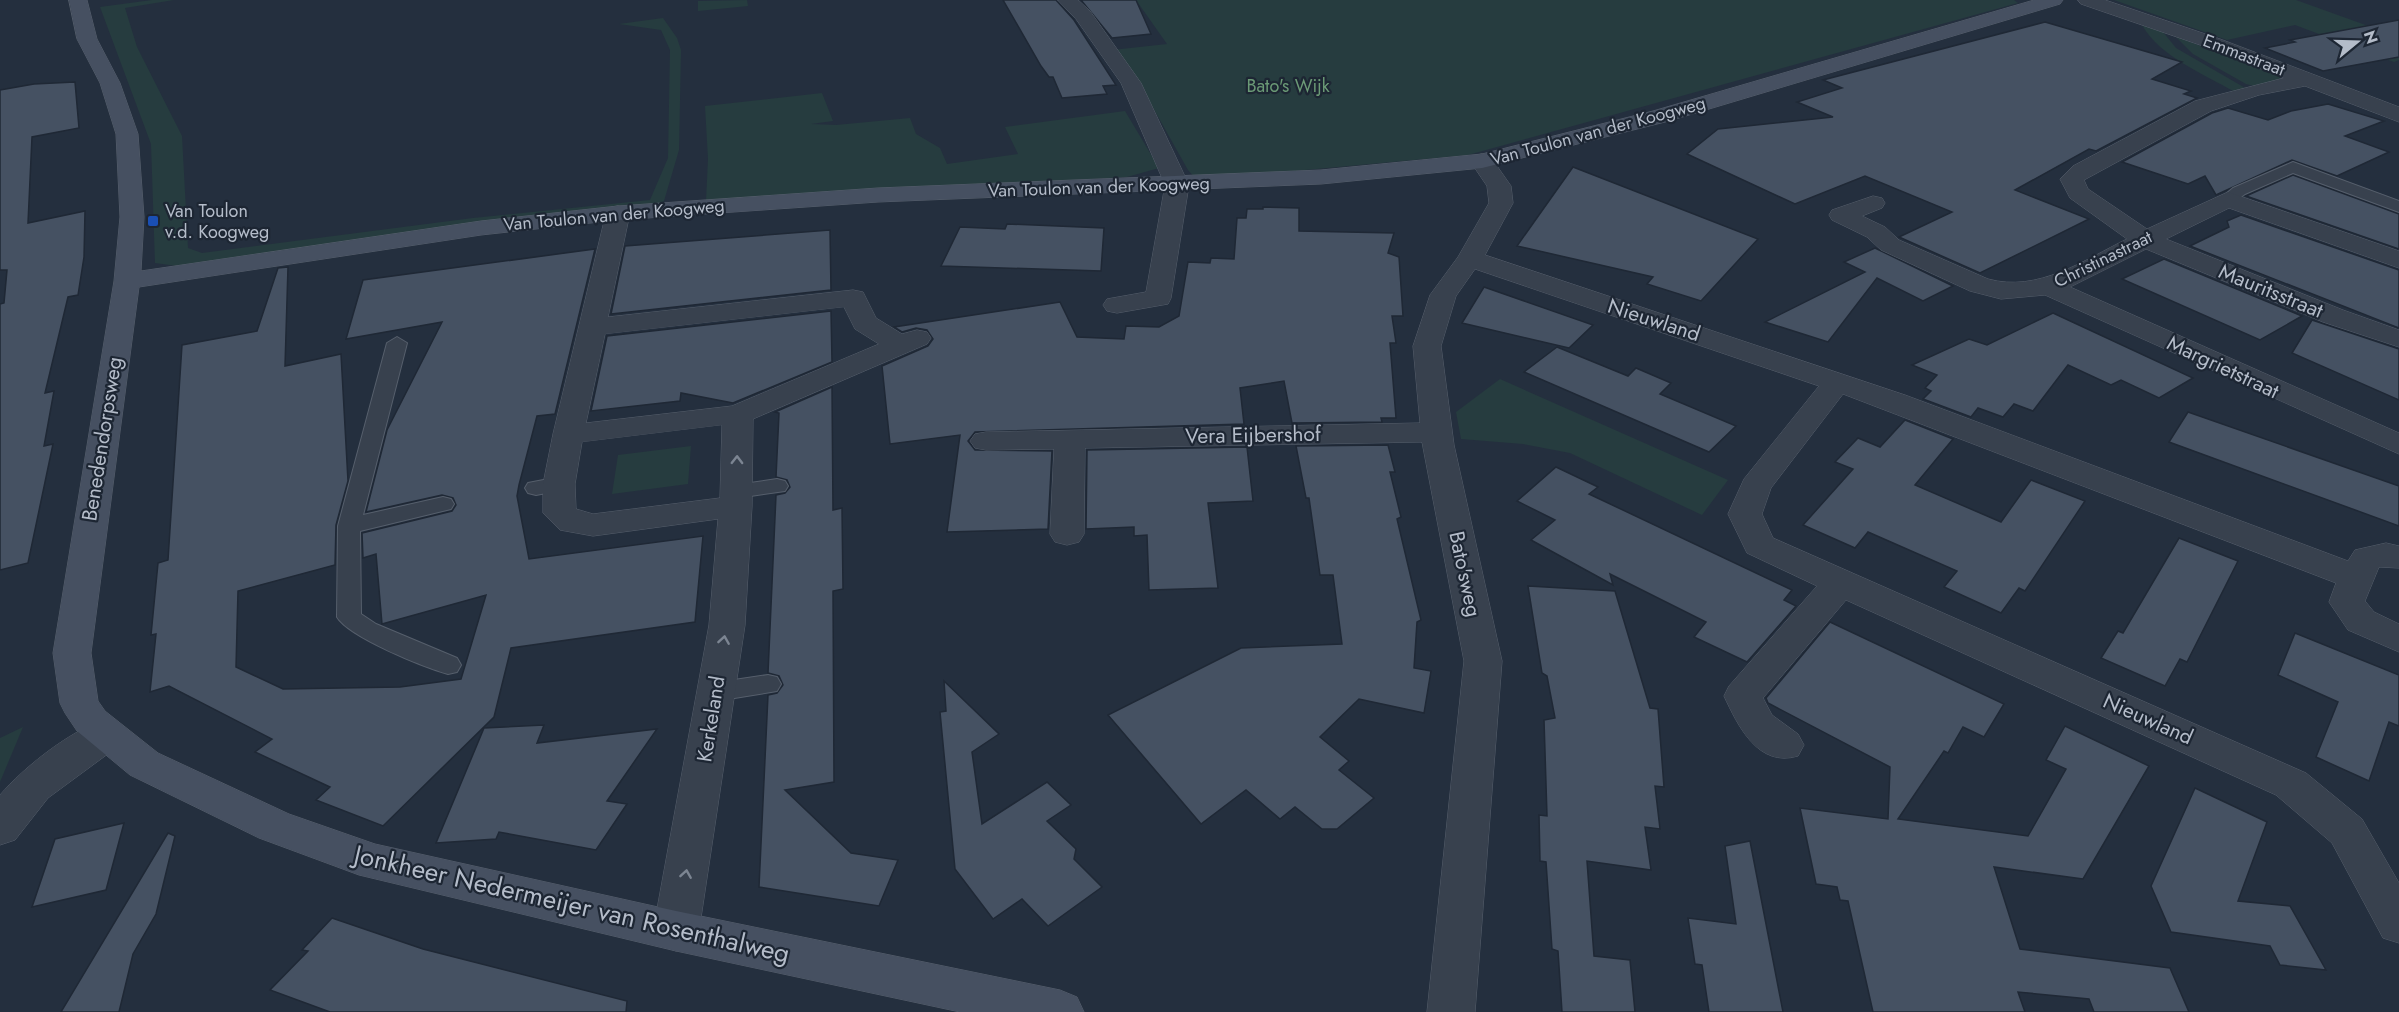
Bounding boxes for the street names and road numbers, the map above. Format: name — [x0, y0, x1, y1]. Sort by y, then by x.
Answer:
street label: Emmastraat — [2199, 27, 2289, 83]
street label: Van Toulon van der Koogweg — [1487, 90, 1709, 172]
street label: Van Toulon van der Koogweg — [988, 170, 1210, 204]
street label: Van Toulon van der Koogweg — [502, 192, 726, 238]
street label: Christinastraat — [2049, 224, 2157, 294]
street label: Mauritsstraat — [2214, 256, 2328, 326]
street label: Nieuwland — [1604, 291, 1704, 349]
street label: Margrietstraat — [2162, 328, 2284, 406]
street label: Benedendorpsweg — [74, 355, 130, 523]
street label: Vera Eijbershof — [1185, 419, 1322, 451]
street label: Bato'sweg — [1441, 528, 1489, 620]
street label: Kerkeland — [689, 674, 733, 764]
street label: Nieuwland — [2098, 686, 2198, 752]
street label: Jonkheer Nedermeijer van Rosenthalweg — [348, 835, 794, 973]

